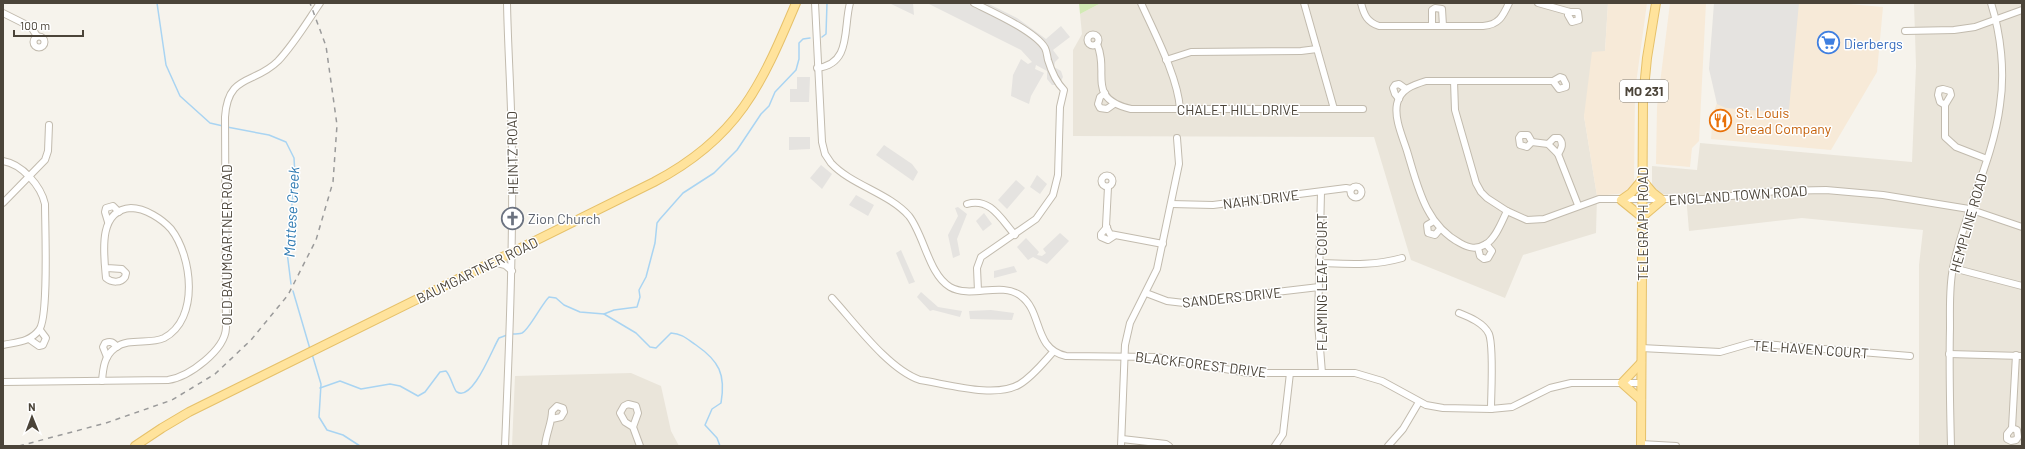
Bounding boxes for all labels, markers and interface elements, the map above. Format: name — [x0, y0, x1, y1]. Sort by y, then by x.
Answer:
scale bar — [14, 12, 83, 38]
text: 100 m — [20, 18, 50, 32]
supermarket icon: Dierbergs — [1815, 30, 1841, 56]
place label: Dierbergs — [1844, 35, 1903, 52]
road number: MO 231 — [1620, 80, 1668, 102]
street label: CHALET HILL DRIVE — [1177, 101, 1299, 118]
place label: St. Louis Bread Company — [1736, 104, 1832, 137]
restaurant icon: St. Louis Bread Company — [1708, 107, 1734, 133]
street label: HEINTZ ROAD — [503, 111, 521, 195]
street label: OLD BAUMGARTNER ROAD — [218, 164, 235, 326]
water label: Mattese Creek — [280, 165, 302, 258]
street label: TELEGRAPH ROAD — [1634, 167, 1651, 281]
street label: HEMPLINE ROAD — [1946, 171, 1990, 275]
street label: ENGLAND TOWN ROAD — [1668, 182, 1808, 208]
street label: NAHN DRIVE — [1222, 186, 1300, 212]
church icon: Zion Church — [500, 205, 526, 231]
place label: Zion Church — [528, 210, 601, 227]
street label: FLAMING LEAF COURT — [1313, 213, 1330, 351]
street label: BAUMGARTNER ROAD — [413, 233, 541, 307]
street label: SANDERS DRIVE — [1181, 283, 1283, 311]
street label: TEL HAVEN COURT — [1753, 336, 1869, 362]
street label: BLACKFOREST DRIVE — [1134, 347, 1268, 381]
north arrow — [12, 397, 52, 437]
text: N — [28, 400, 36, 413]

